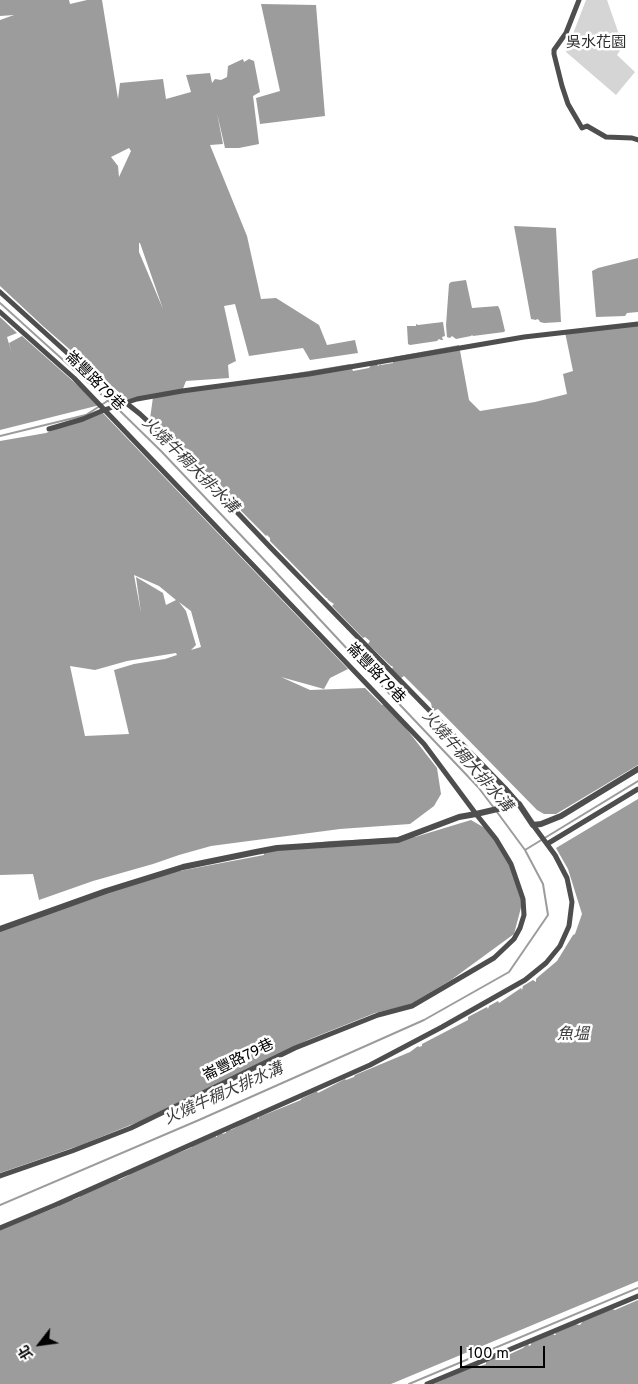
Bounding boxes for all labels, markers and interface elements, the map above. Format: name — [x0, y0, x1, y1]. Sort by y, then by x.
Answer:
park label: 吳水花園 — [566, 35, 626, 53]
street label: 崙豐路79巷 — [60, 348, 128, 416]
water label: 火燒牛稠大排水溝 — [137, 414, 241, 518]
street label: 崙豐路79巷 — [342, 640, 408, 708]
water label: 火燒牛稠大排水溝 — [417, 707, 515, 817]
water label: 魚塭 — [557, 1026, 589, 1046]
street label: 崙豐路79巷 — [201, 1036, 277, 1086]
water label: 火燒牛稠大排水溝 — [162, 1060, 286, 1130]
north arrow — [15, 1319, 65, 1369]
scale bar — [463, 1336, 548, 1368]
text: 北 — [16, 1341, 37, 1362]
text: 100 m — [468, 1345, 509, 1364]

